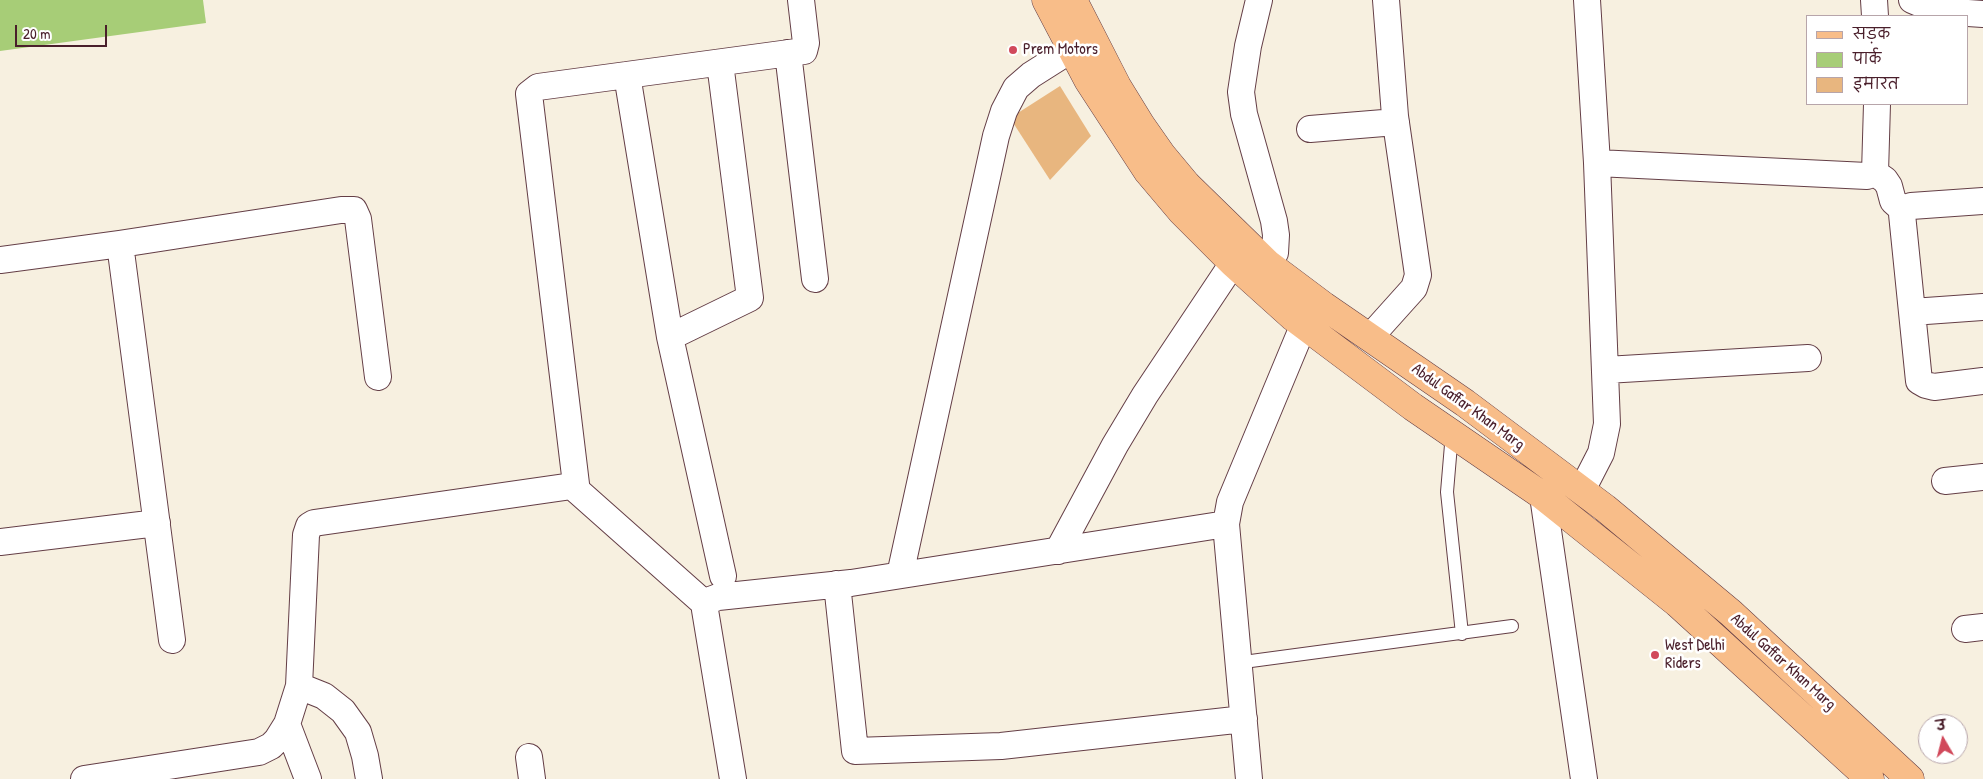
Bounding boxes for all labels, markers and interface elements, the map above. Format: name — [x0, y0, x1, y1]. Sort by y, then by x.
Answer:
scale bar — [18, 15, 110, 47]
legend — [1806, 15, 1968, 105]
text: 20 m — [23, 23, 50, 44]
text: सड़क — [1853, 23, 1890, 44]
place label: Prem Motors — [1023, 40, 1098, 60]
marker: Prem Motors — [1007, 44, 1019, 56]
text: पार्क — [1853, 48, 1881, 69]
text: इमारत — [1853, 73, 1899, 94]
street label: Abdul Gaffar Khan Marg — [1408, 360, 1528, 454]
street label: Abdul Gaffar Khan Marg — [1726, 610, 1840, 714]
place label: West Delhi Riders — [1665, 636, 1725, 674]
marker: West Delhi Riders — [1649, 649, 1661, 661]
north arrow — [1918, 714, 1968, 764]
text: उ — [1935, 715, 1947, 735]

